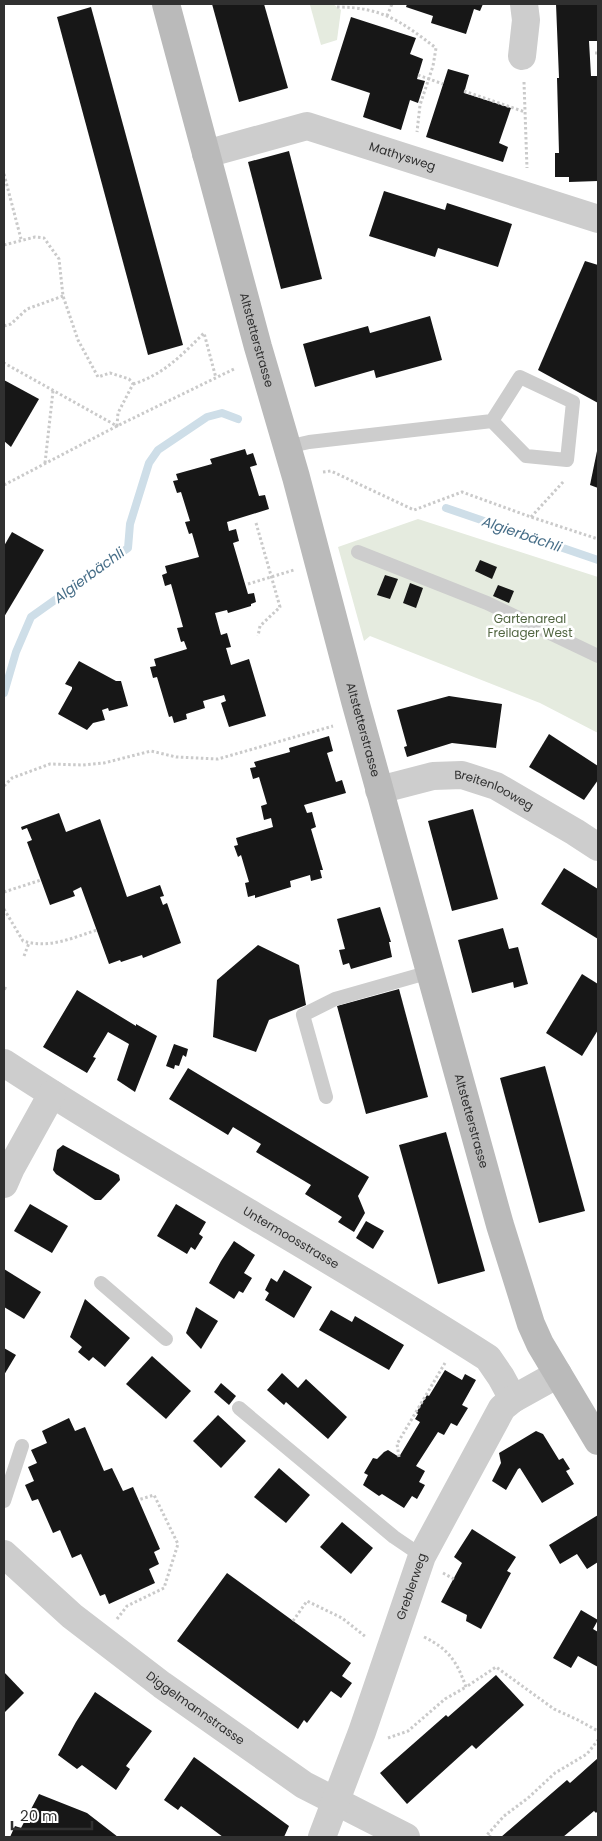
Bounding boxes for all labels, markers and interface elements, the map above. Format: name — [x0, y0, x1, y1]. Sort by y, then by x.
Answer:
street label: Mathysweg — [367, 137, 438, 175]
street label: Altstetterstrasse — [236, 291, 278, 389]
water label: Algierbächli — [479, 511, 565, 557]
water label: Algierbächli — [49, 542, 129, 608]
park label: Gartenareal Freilager West — [488, 610, 573, 641]
street label: Altstetterstrasse — [342, 680, 385, 779]
street label: Breitenlooweg — [454, 766, 537, 814]
street label: Altstetterstrasse — [451, 1072, 493, 1170]
street label: Untermoosstrasse — [240, 1202, 343, 1273]
street label: Greblerweg — [392, 1551, 430, 1622]
street label: Diggelmannstrasse — [143, 1667, 248, 1749]
scale bar — [12, 1798, 92, 1830]
text: 20 m — [20, 1805, 58, 1826]

